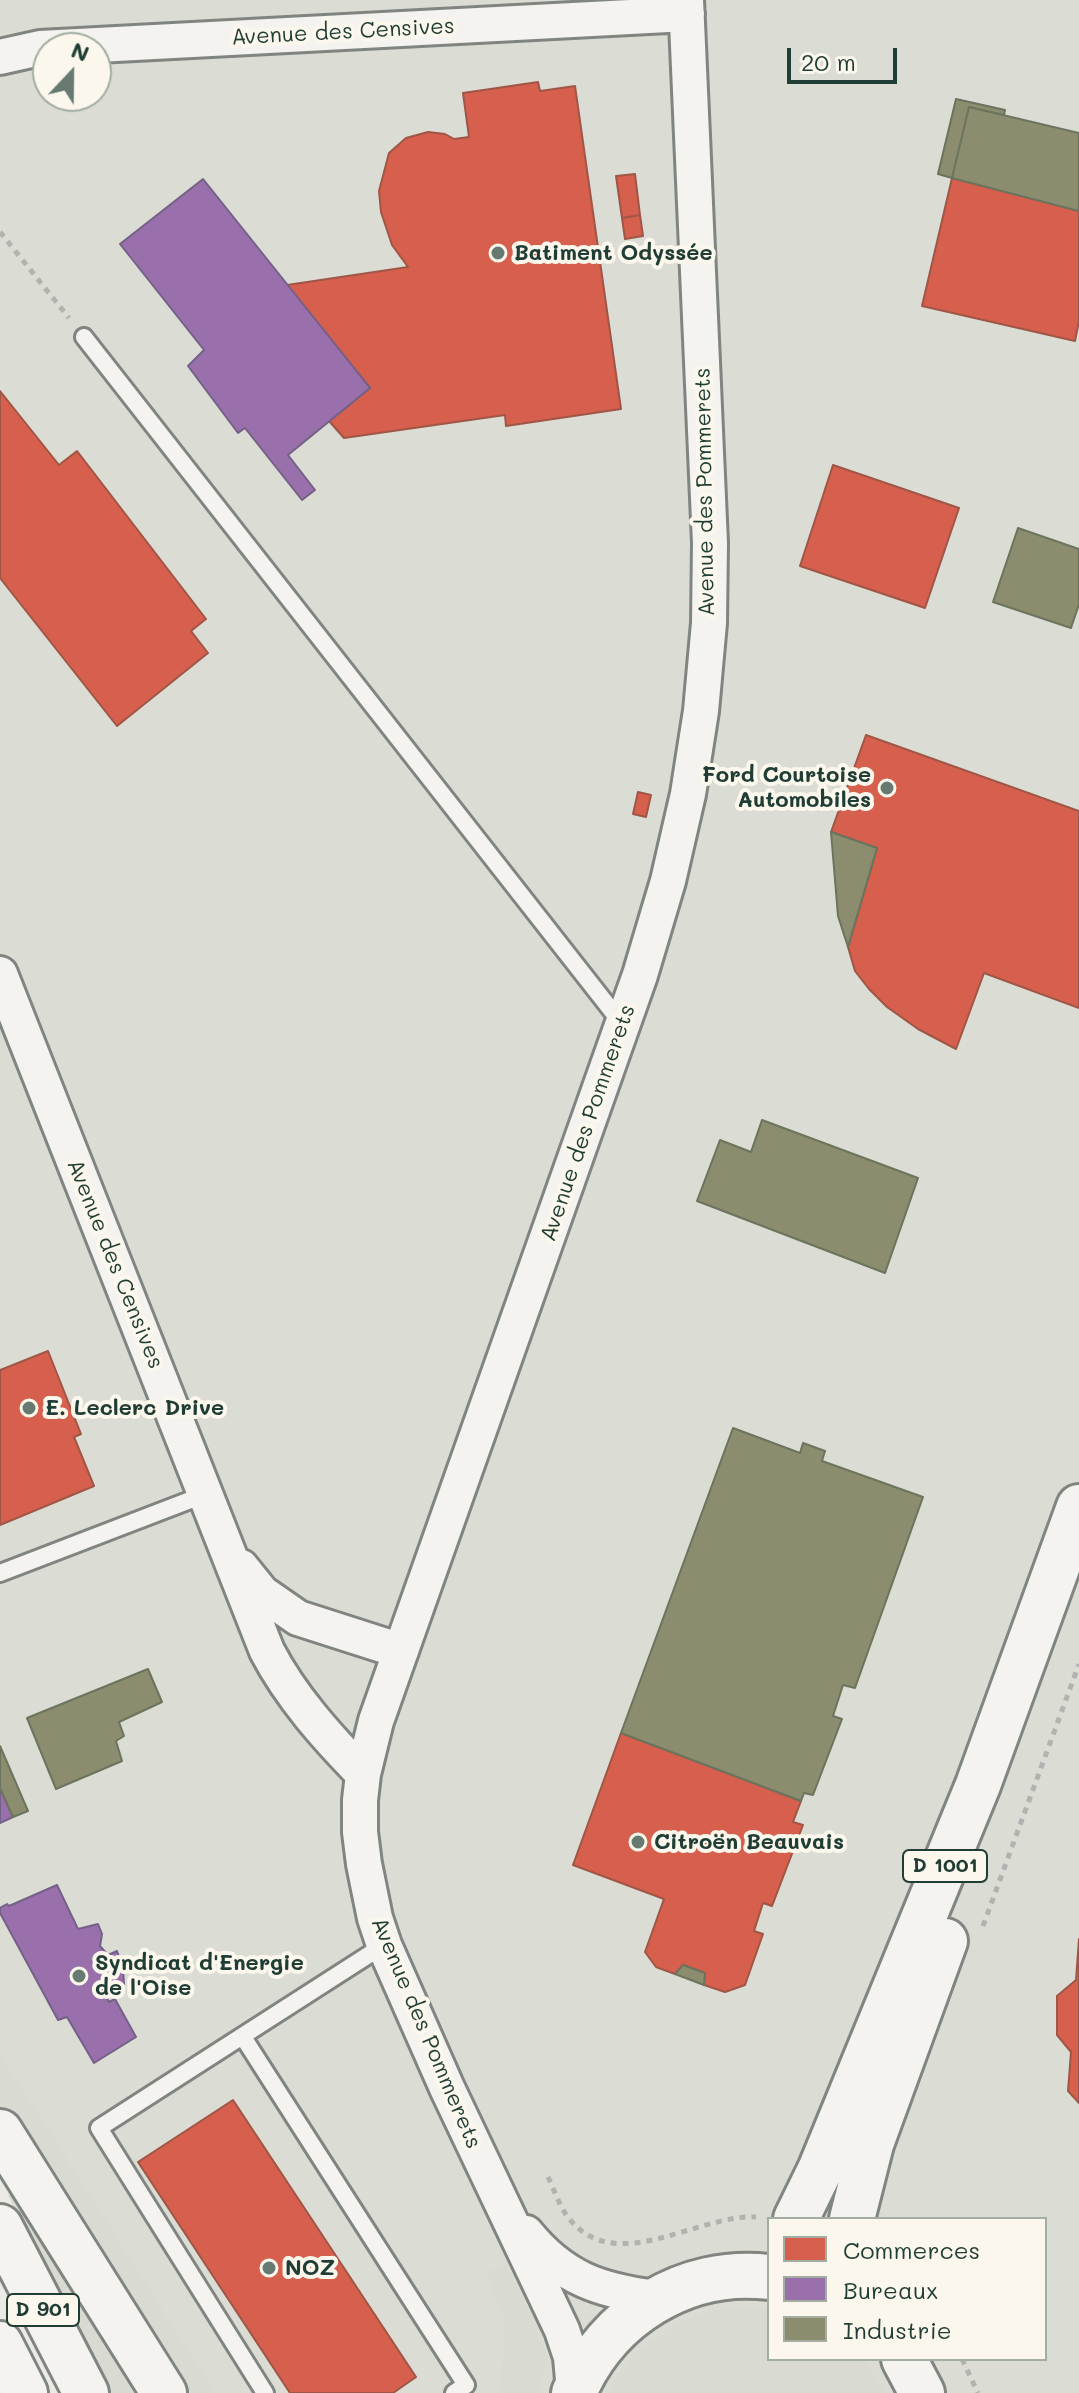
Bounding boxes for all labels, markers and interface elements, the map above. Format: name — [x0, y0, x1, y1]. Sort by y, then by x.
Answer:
street label: Avenue des Censives — [231, 13, 455, 51]
north arrow — [32, 32, 112, 112]
scale bar — [791, 32, 901, 82]
text: N — [67, 35, 94, 68]
text: 20 m — [801, 46, 856, 77]
place label: Batiment Odyssée — [514, 240, 713, 266]
marker: Batiment Odyssée — [489, 244, 507, 262]
street label: Avenue des Pommerets — [690, 367, 720, 617]
place label: Ford Courtoise Automobiles — [702, 762, 871, 814]
marker: Ford Courtoise Automobiles — [878, 779, 896, 797]
street label: Avenue des Pommerets — [535, 1001, 641, 1245]
street label: Avenue des Censives — [61, 1156, 169, 1372]
place label: E. Leclerc Drive — [45, 1395, 224, 1421]
marker: E. Leclerc Drive — [20, 1399, 38, 1417]
place label: Citroën Beauvais — [654, 1829, 844, 1855]
marker: Citroën Beauvais — [629, 1833, 647, 1851]
road number: D 1001 — [903, 1850, 987, 1882]
street label: Avenue des Pommerets — [365, 1913, 487, 2153]
place label: Syndicat d'Energie de l'Oise — [95, 1950, 304, 2002]
marker: Syndicat d'Energie de l'Oise — [70, 1967, 88, 1985]
legend — [767, 2217, 1047, 2361]
text: Commerces — [843, 2234, 980, 2265]
place label: NOZ — [285, 2255, 335, 2281]
marker: NOZ — [260, 2259, 278, 2277]
text: Bureaux — [843, 2274, 938, 2305]
road number: D 901 — [7, 2294, 79, 2326]
text: Industrie — [843, 2314, 952, 2345]

